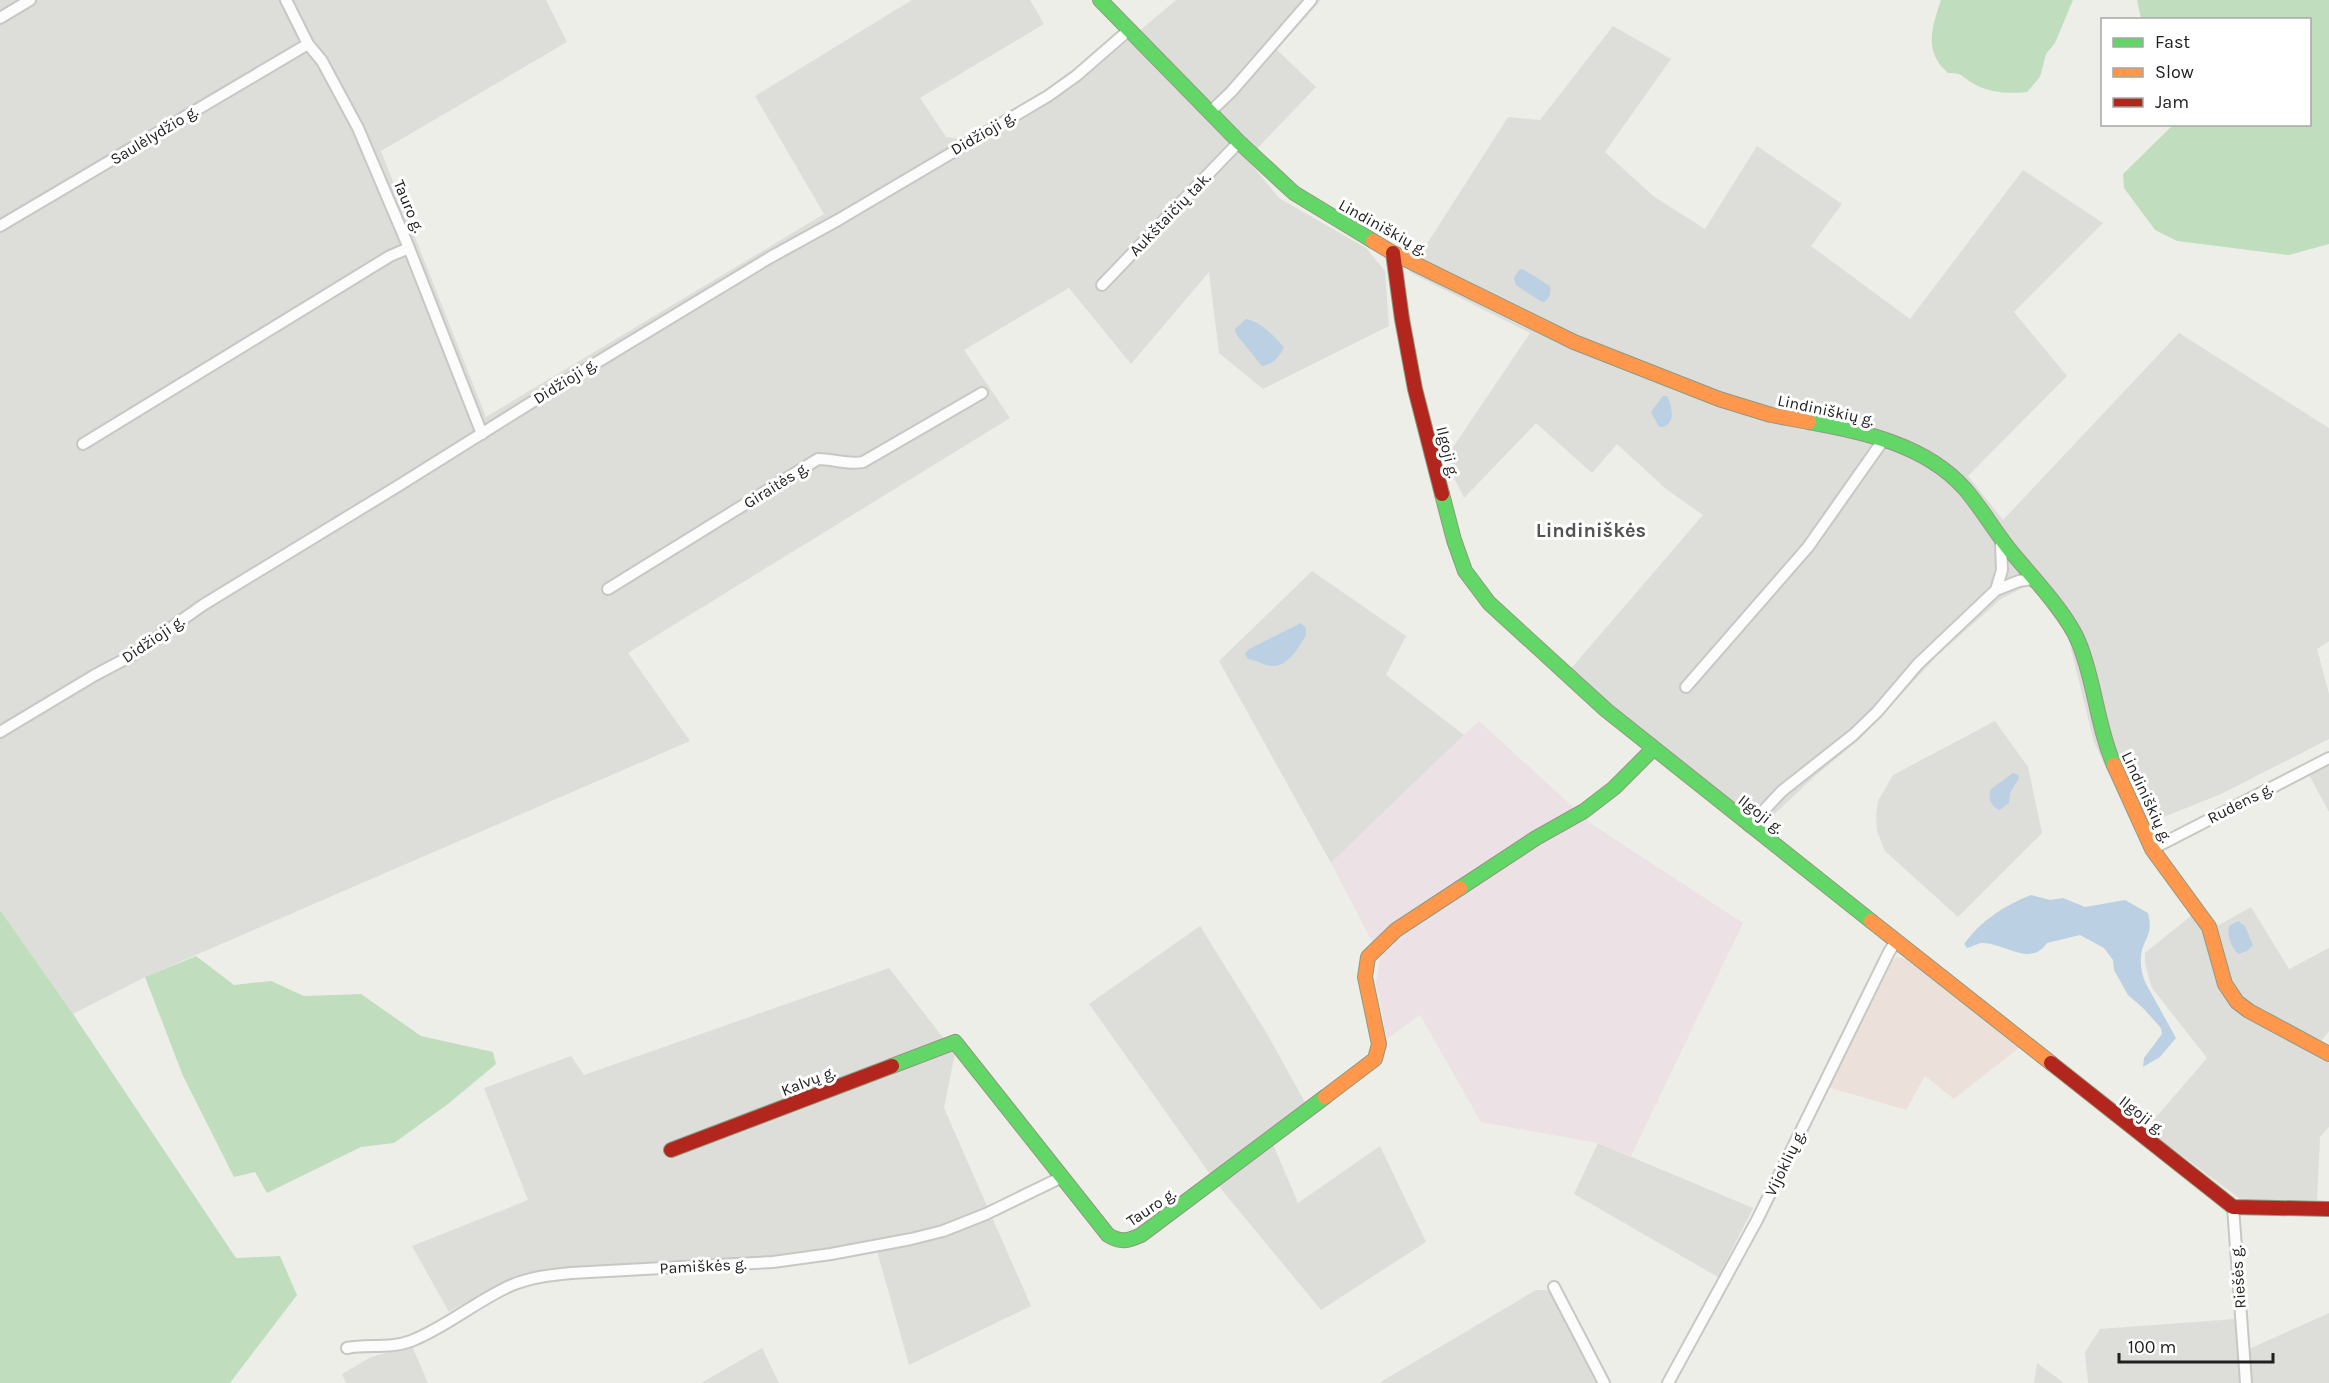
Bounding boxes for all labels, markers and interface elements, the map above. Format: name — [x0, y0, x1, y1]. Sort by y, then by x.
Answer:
legend — [2101, 18, 2311, 126]
text: Fast — [2155, 31, 2190, 53]
text: Slow — [2155, 61, 2194, 83]
text: Jam — [2155, 91, 2189, 113]
street label: Saulėlydžio g. — [107, 101, 201, 169]
street label: Didžioji g. — [947, 107, 1019, 159]
street label: Aukštaičių tak. — [1125, 168, 1215, 260]
street label: Tauro g. — [389, 177, 429, 235]
street label: Lindiniškių g. — [1335, 195, 1431, 259]
street label: Didžioji g. — [530, 354, 600, 408]
street label: Lindiniškių g. — [1776, 391, 1876, 430]
street label: Ilgoji g. — [1432, 424, 1464, 480]
street label: Giraitės g. — [740, 458, 812, 512]
district label: Lindiniškės — [1536, 519, 1646, 542]
street label: Didžioji g. — [118, 611, 188, 667]
street label: Lindiniškių g. — [2118, 749, 2176, 846]
street label: Rudens g. — [2204, 778, 2276, 828]
street label: Ilgoji g. — [1735, 790, 1788, 838]
street label: Kalvų g. — [778, 1062, 838, 1100]
street label: Ilgoji g. — [2116, 1091, 2169, 1139]
street label: Vijoklių g. — [1761, 1127, 1809, 1199]
street label: Tauro g. — [1123, 1184, 1179, 1230]
street label: Riešės g. — [2226, 1245, 2250, 1309]
street label: Pamiškės g. — [659, 1254, 747, 1278]
scale bar — [2119, 1326, 2274, 1364]
text: 100 m — [2128, 1336, 2176, 1358]

